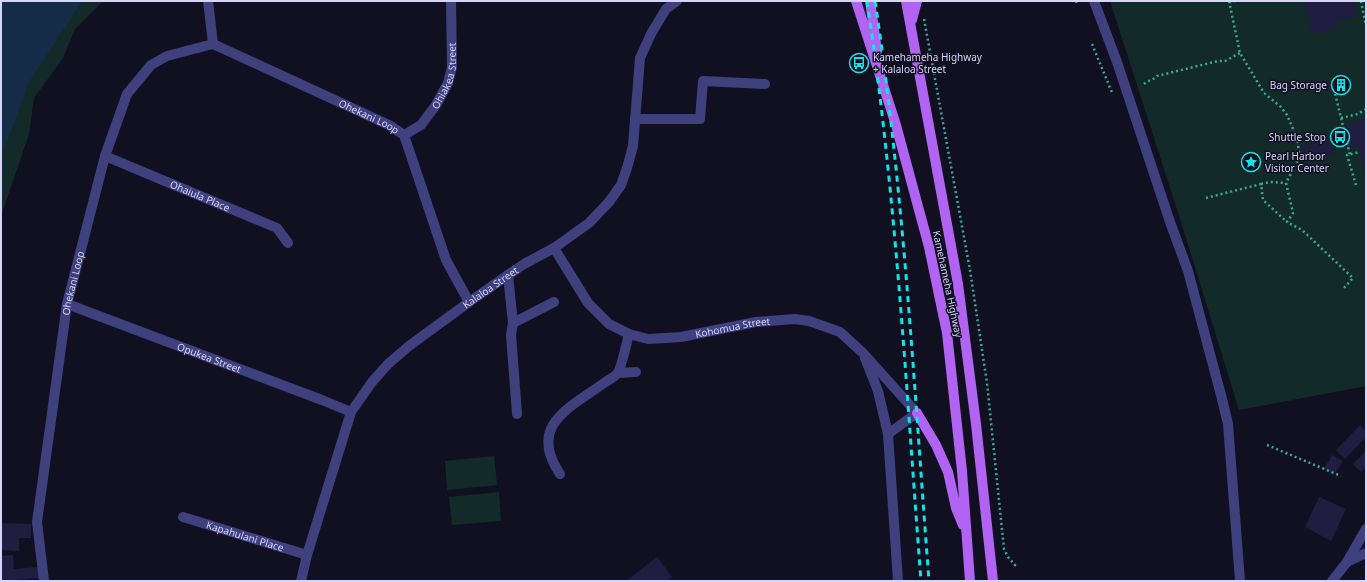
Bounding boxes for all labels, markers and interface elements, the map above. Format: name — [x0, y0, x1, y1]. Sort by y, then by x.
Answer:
street label: Ohiakea Street — [428, 42, 459, 111]
place label: Kamehameha Highway + Kalaloa Street — [873, 50, 983, 76]
bus stop icon: Kamehameha Highway + Kalaloa Street — [848, 52, 870, 74]
building icon: Bag Storage — [1330, 74, 1352, 96]
place label: Bag Storage — [1270, 78, 1327, 92]
street label: Ohekani Loop — [337, 96, 402, 137]
bus stop icon: Shuttle Stop — [1329, 126, 1351, 148]
place label: Shuttle Stop — [1269, 130, 1326, 144]
place label: Pearl Harbor Visitor Center — [1265, 149, 1329, 175]
place icon: Pearl Harbor Visitor Center — [1240, 151, 1262, 173]
street label: Ohaiula Place — [168, 177, 233, 215]
street label: Kamehameha Highway — [930, 229, 966, 340]
street label: Ohekani Loop — [59, 250, 87, 316]
street label: Kalaloa Street — [460, 263, 521, 311]
street label: Kohomua Street — [694, 314, 771, 341]
street label: Opukea Street — [175, 339, 244, 376]
street label: Kapahulani Place — [205, 518, 286, 555]

